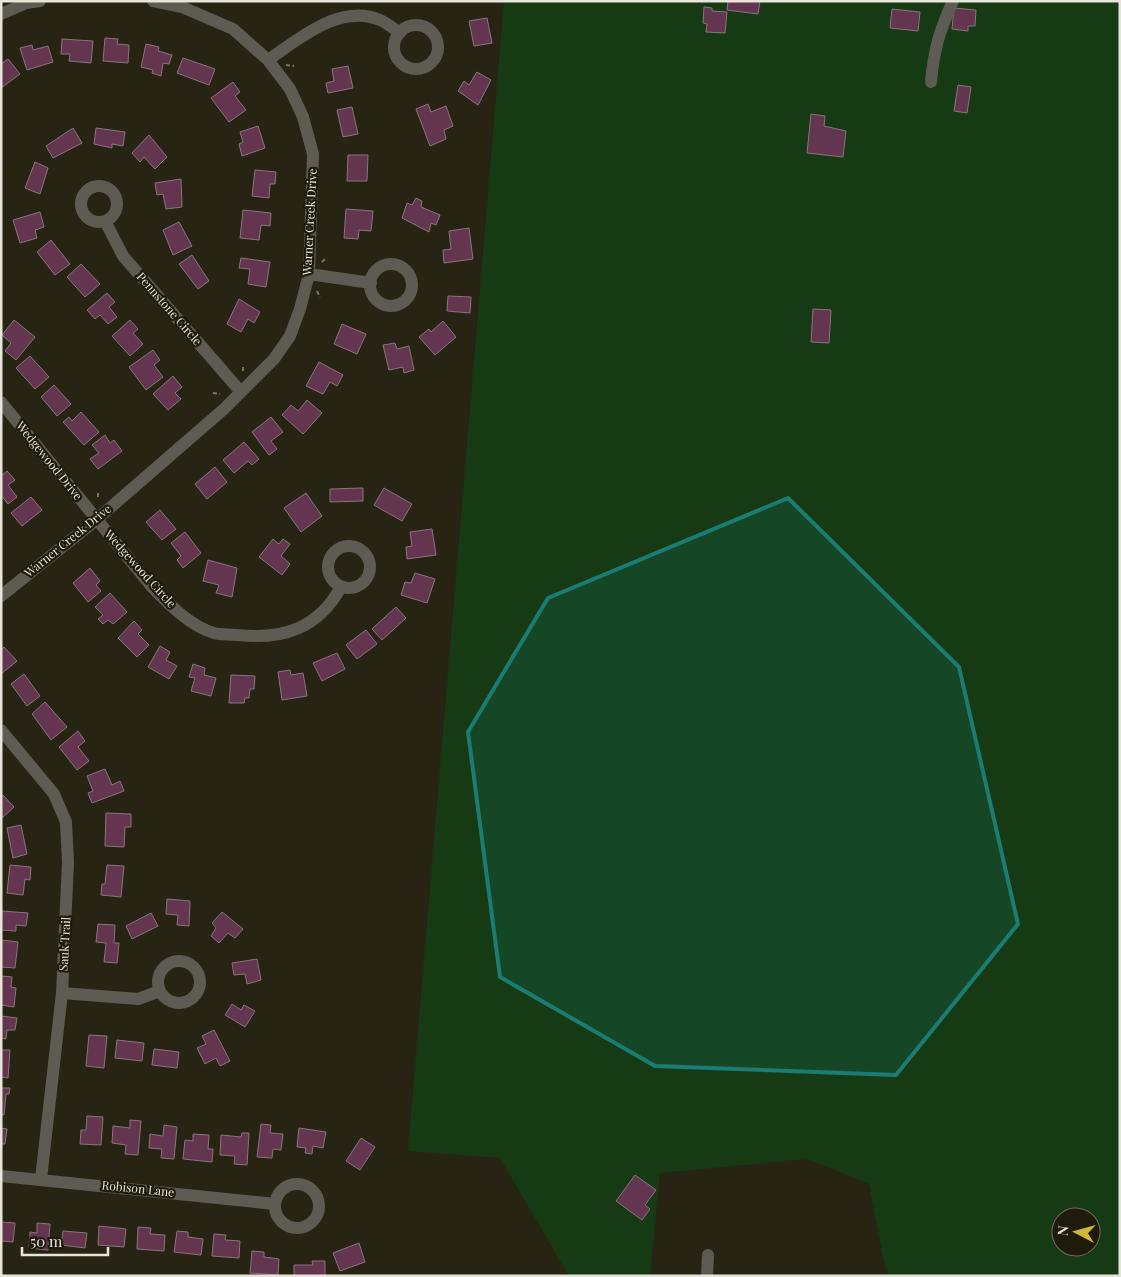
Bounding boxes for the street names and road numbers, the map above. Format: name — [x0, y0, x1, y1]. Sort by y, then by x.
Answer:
street label: Warner Creek Drive — [298, 168, 320, 277]
street label: Pennstone Circle — [134, 268, 206, 348]
street label: Wedgewood Drive — [12, 417, 86, 503]
street label: Warner Creek Drive — [20, 500, 114, 581]
street label: Wedgewood Circle — [101, 525, 180, 611]
street label: Sauk Trail — [55, 916, 73, 971]
street label: Robison Lane — [101, 1176, 175, 1200]

